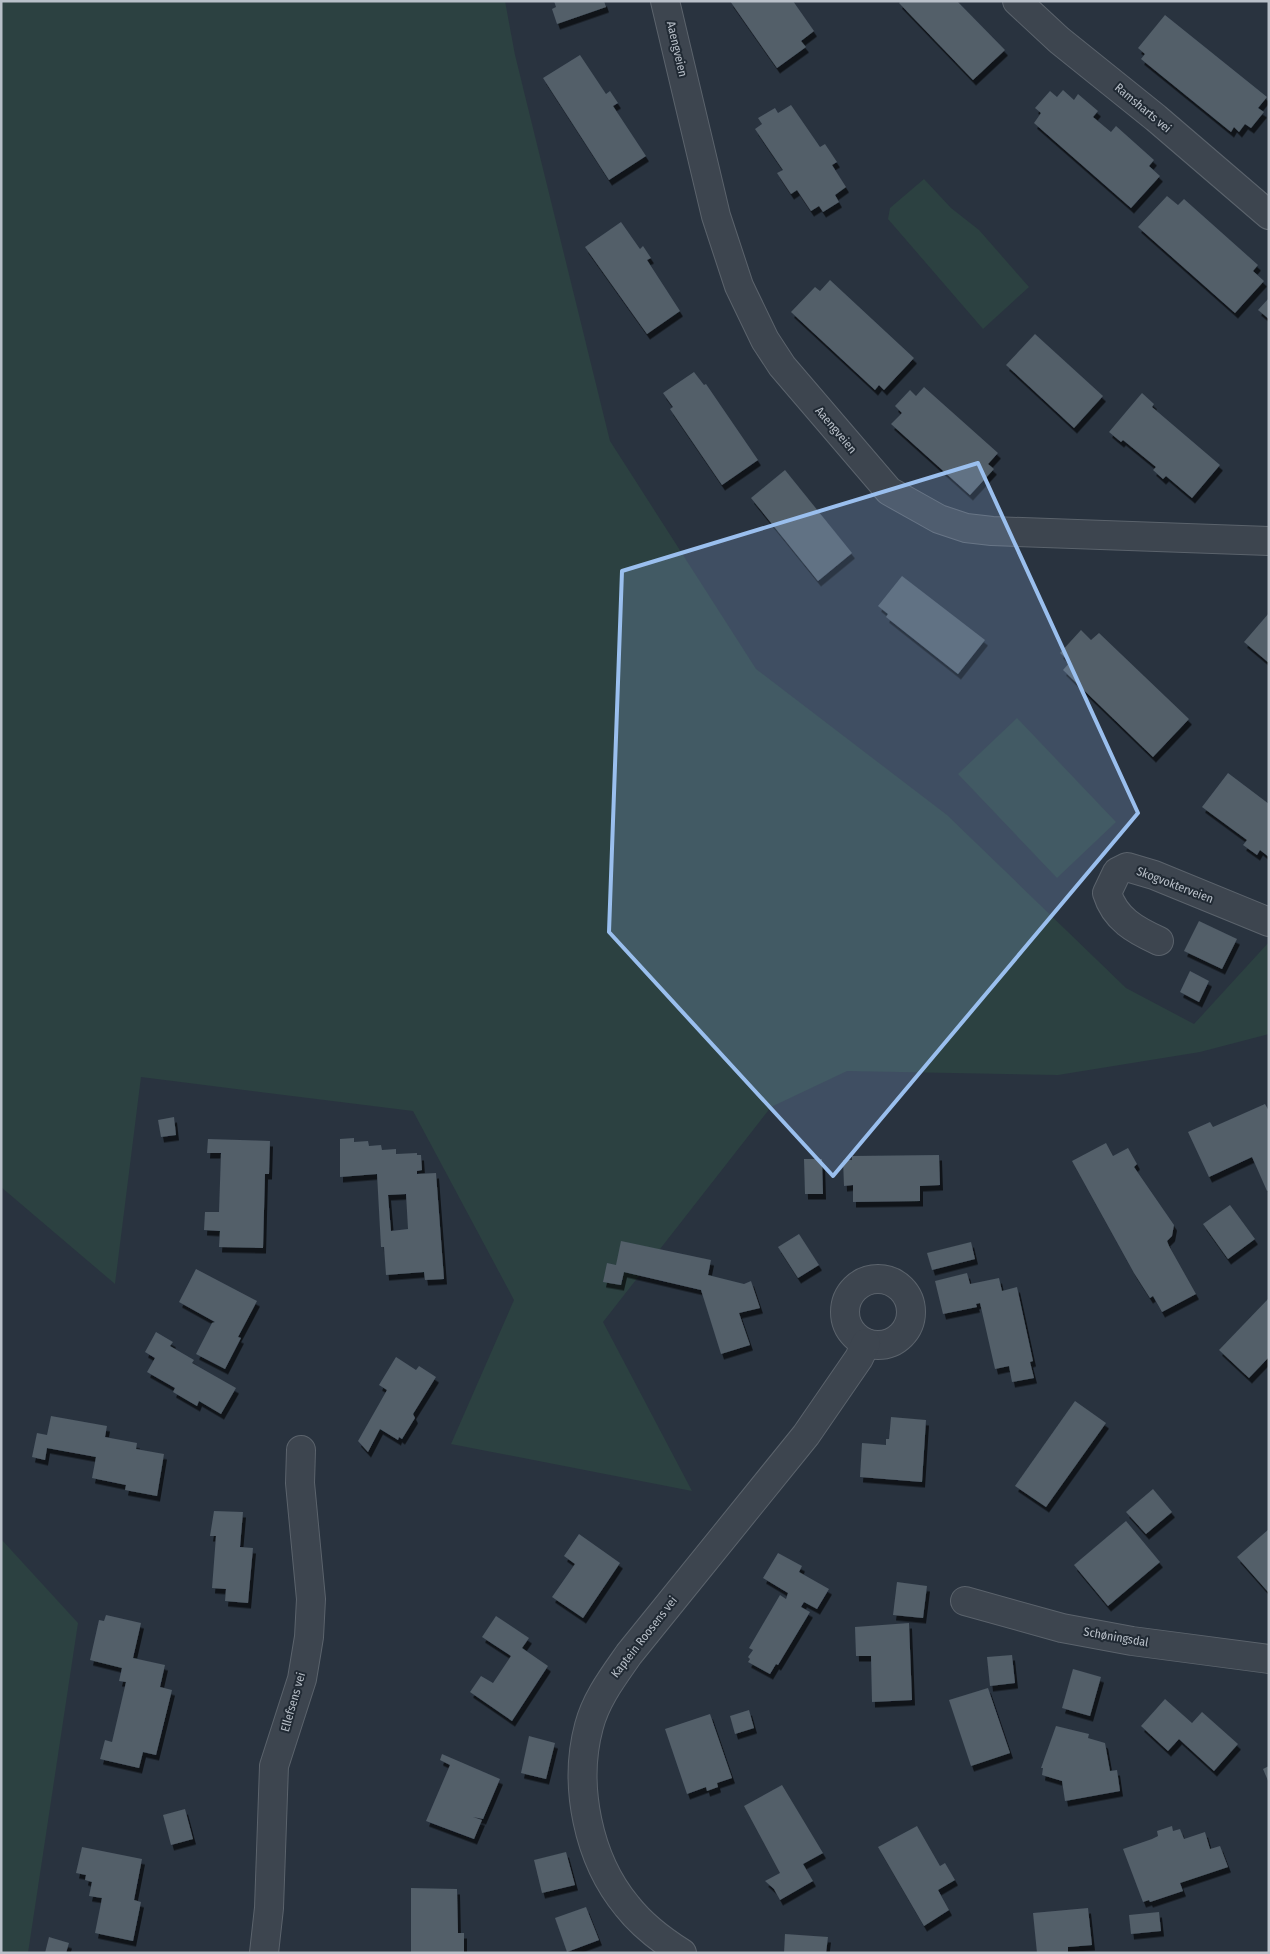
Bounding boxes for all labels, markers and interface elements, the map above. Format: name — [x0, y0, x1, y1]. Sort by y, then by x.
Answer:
street label: Aaengveien — [664, 20, 690, 78]
street label: Ramsharts vei — [1112, 80, 1174, 136]
street label: Aaengveien — [812, 404, 860, 456]
street label: Skogvokterveien — [1135, 864, 1215, 906]
street label: Kaptein Roosens vei — [608, 1594, 680, 1680]
street label: Schøningsdal — [1083, 1624, 1149, 1650]
street label: Ellefsens vei — [278, 1671, 308, 1733]

